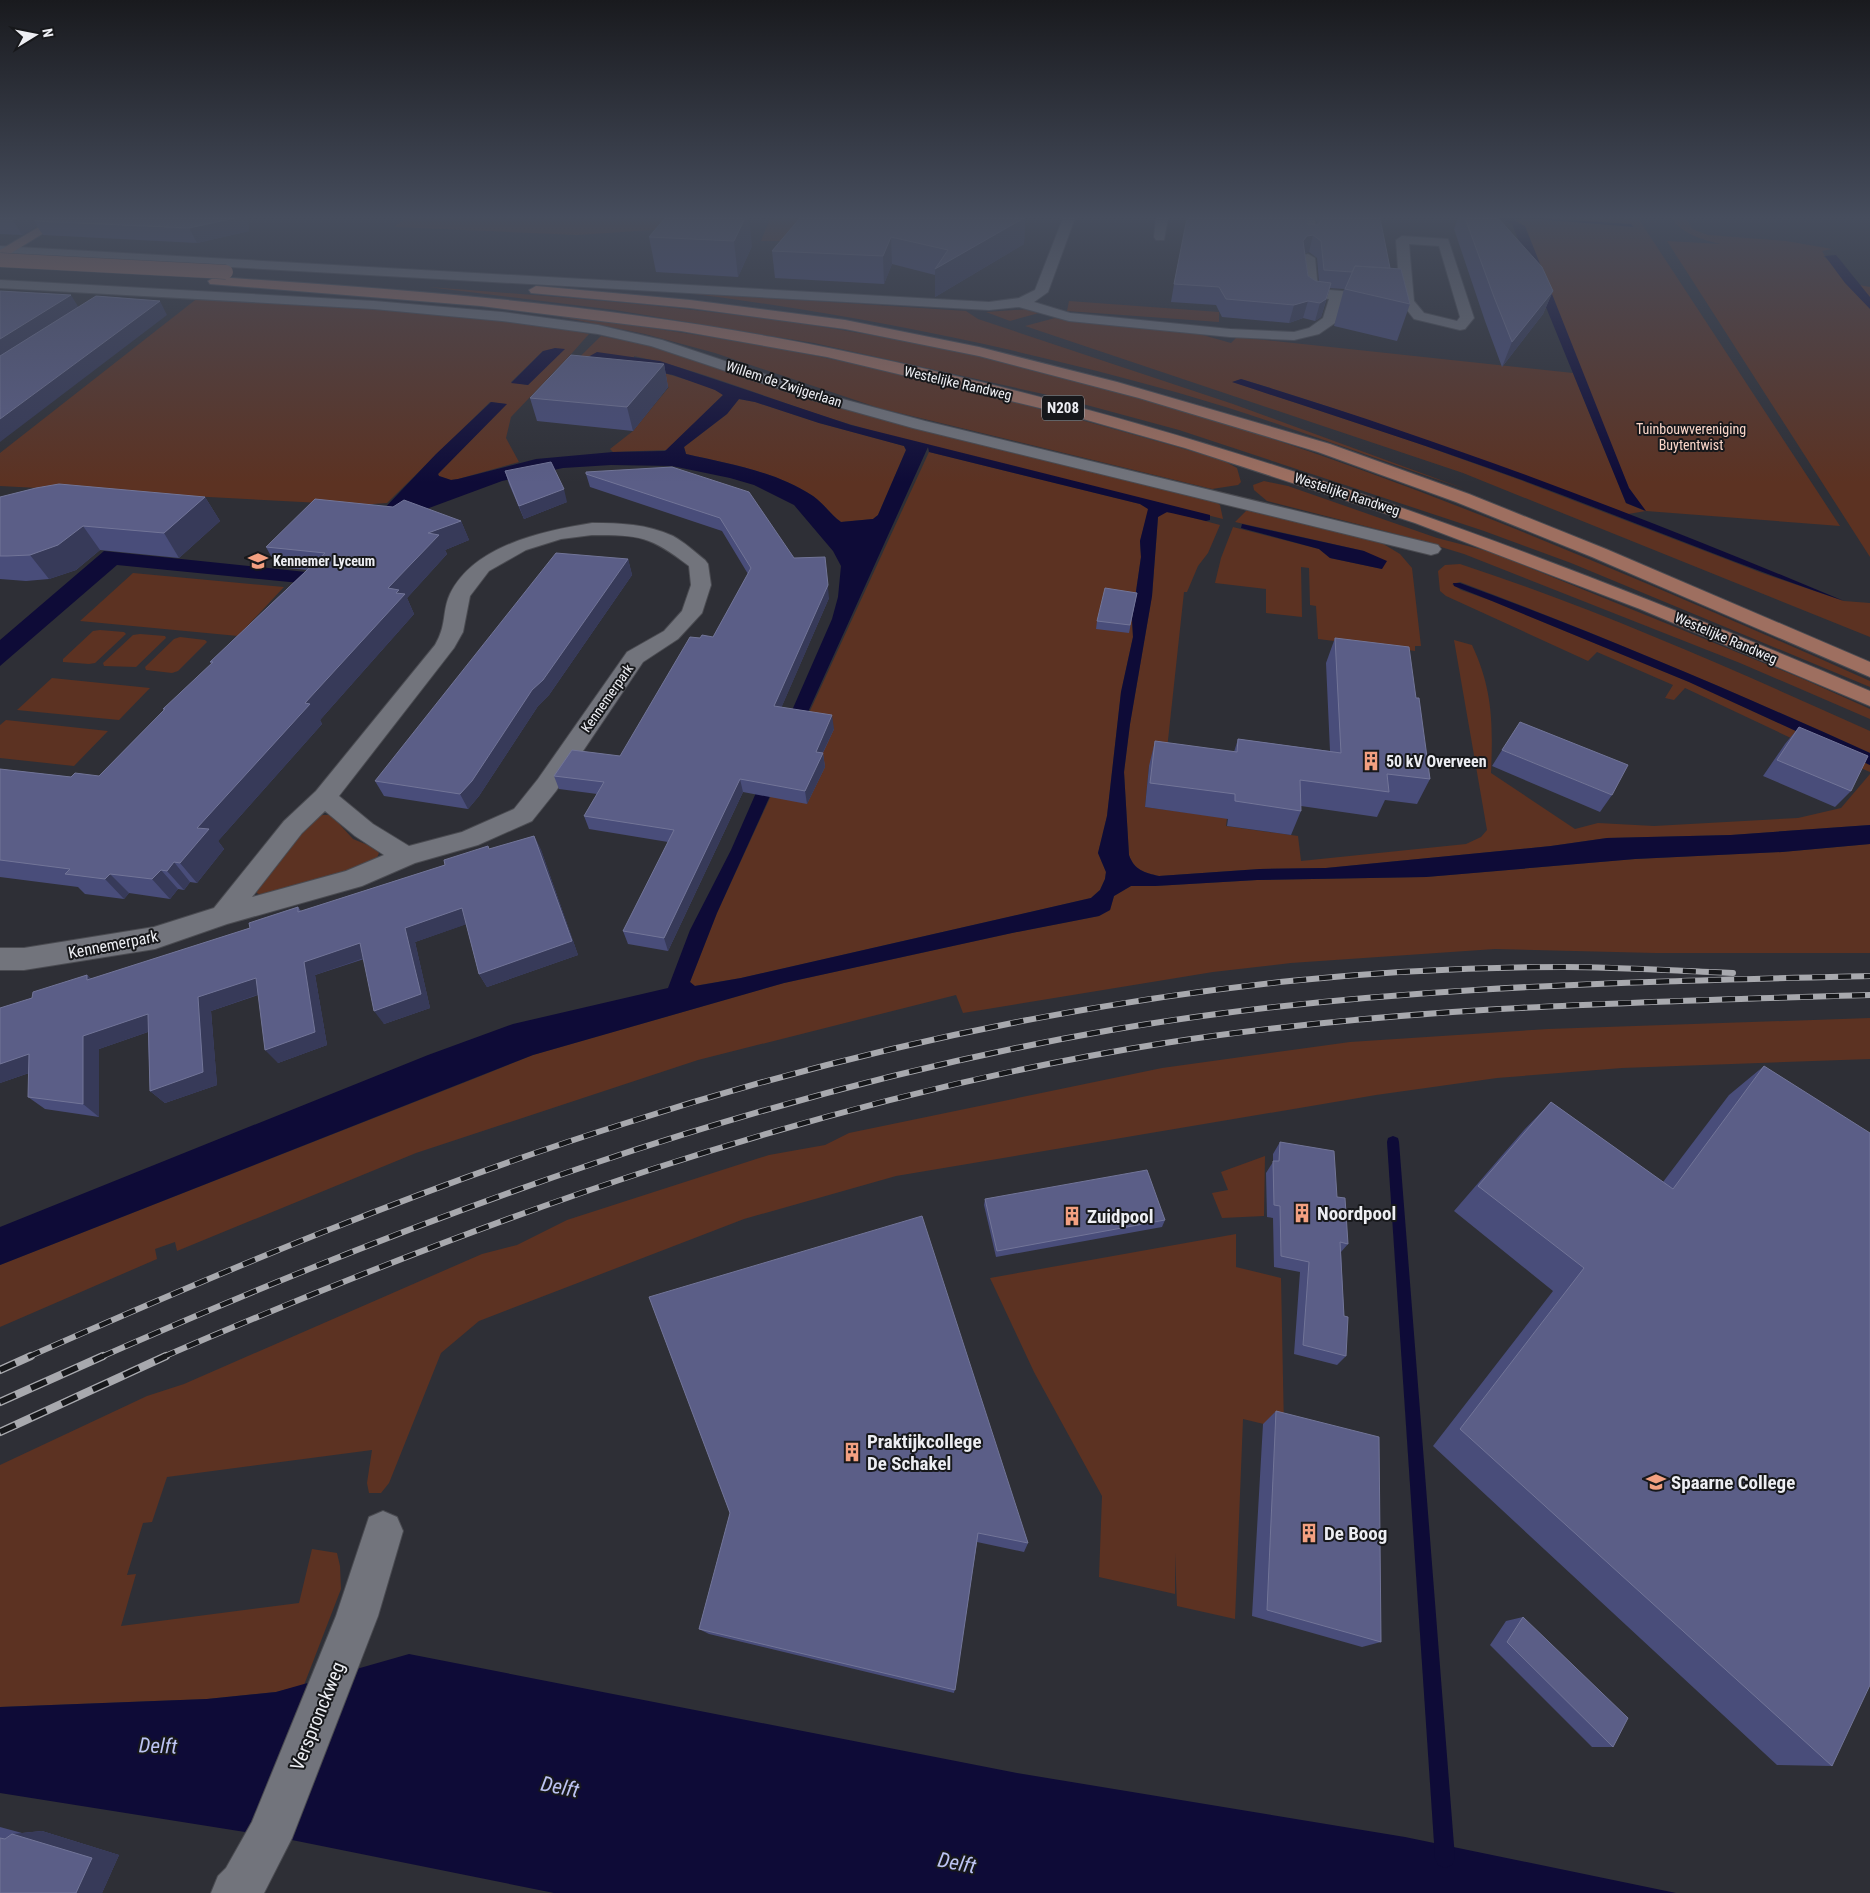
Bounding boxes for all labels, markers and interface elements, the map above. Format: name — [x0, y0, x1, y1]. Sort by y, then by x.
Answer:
north arrow — [10, 10, 60, 60]
text: N — [39, 27, 56, 38]
street label: Willem de Zwijgerlaan — [724, 358, 844, 410]
street label: Westelijke Randweg — [903, 363, 1013, 403]
road number: N208 — [1042, 396, 1084, 420]
park label: Tuinbouwvereniging Buytentwist — [1636, 421, 1746, 453]
street label: Westelijke Randweg — [1292, 469, 1402, 519]
school or university icon: Kennemer Lyceum — [247, 550, 269, 572]
place label: Kennemer Lyceum — [273, 553, 375, 569]
street label: Westelijke Randweg — [1672, 609, 1780, 667]
street label: Kennemerpark — [578, 660, 637, 735]
building icon: 50 kV Overveen — [1360, 750, 1382, 772]
place label: 50 kV Overveen — [1386, 752, 1487, 771]
street label: Kennemerpark — [67, 926, 160, 963]
building icon: Noordpool — [1291, 1202, 1313, 1224]
place label: Noordpool — [1317, 1202, 1396, 1225]
building icon: Zuidpool — [1061, 1205, 1083, 1227]
place label: Zuidpool — [1087, 1205, 1154, 1228]
place label: Praktijkcollege De Schakel — [867, 1430, 982, 1475]
building icon: Praktijkcollege De Schakel — [841, 1441, 863, 1463]
school or university icon: Spaarne College — [1645, 1471, 1667, 1493]
place label: Spaarne College — [1671, 1471, 1795, 1494]
building icon: De Boog — [1298, 1522, 1320, 1544]
place label: De Boog — [1324, 1522, 1387, 1545]
street label: Verspronckweg — [285, 1658, 350, 1774]
water label: Delft — [138, 1733, 179, 1759]
water label: Delft — [539, 1772, 582, 1803]
water label: Delft — [936, 1848, 979, 1879]

